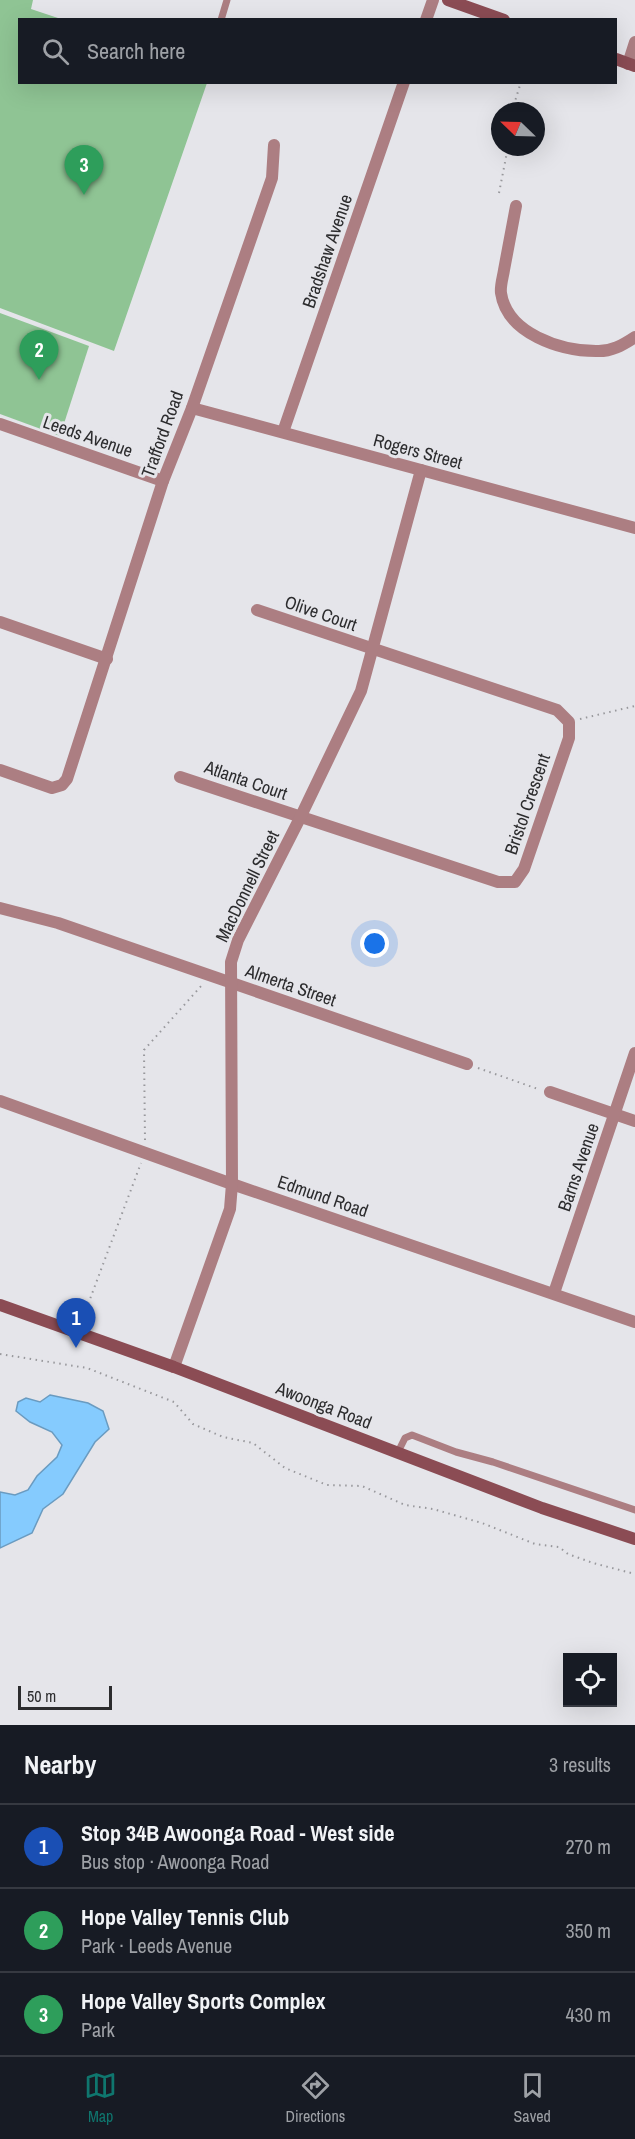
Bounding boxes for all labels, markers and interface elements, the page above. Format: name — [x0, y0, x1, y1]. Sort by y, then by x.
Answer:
search box — [18, 18, 617, 84]
icon: search — [39, 35, 72, 68]
text: Search here — [87, 36, 185, 66]
north arrow — [491, 102, 545, 156]
pin: 3 — [64, 146, 104, 195]
street label: Bradshaw Avenue — [296, 191, 358, 311]
pin: 2 — [20, 330, 58, 380]
street label: Trafford Road — [135, 387, 189, 481]
street label: Leeds Avenue — [40, 409, 136, 463]
street label: Rogers Street — [371, 427, 465, 475]
street label: Olive Court — [282, 589, 360, 637]
street label: Bristol Crescent — [498, 750, 556, 858]
street label: Atlanta Court — [200, 754, 291, 806]
street label: MacDonnell Street — [209, 826, 285, 946]
your location — [360, 929, 389, 958]
street label: Almerta Street — [241, 957, 340, 1012]
street label: Barns Avenue — [551, 1120, 605, 1214]
street label: Edmund Road — [274, 1169, 372, 1223]
pin: 1 — [56, 1298, 96, 1348]
street label: Awoonga Road — [272, 1375, 375, 1435]
map controls — [563, 1653, 617, 1707]
button: locate — [563, 1653, 617, 1707]
scale bar — [18, 1683, 112, 1710]
text: 50 m — [27, 1685, 56, 1707]
text: Nearby — [24, 1747, 96, 1782]
text: 3 results — [549, 1751, 611, 1778]
text: Stop 34B Awoonga Road - West side — [81, 1818, 394, 1848]
text: 1 — [39, 1833, 48, 1860]
text: 270 m — [565, 1833, 611, 1860]
text: Bus stop · Awoonga Road — [81, 1848, 269, 1875]
text: Hope Valley Tennis Club — [81, 1902, 289, 1932]
text: 2 — [39, 1917, 48, 1944]
text: 350 m — [565, 1917, 611, 1944]
text: Park · Leeds Avenue — [81, 1932, 232, 1959]
text: Hope Valley Sports Complex — [81, 1986, 326, 2016]
text: 3 — [39, 2001, 48, 2028]
text: 430 m — [565, 2001, 611, 2028]
text: Park — [81, 2016, 115, 2043]
tab: Map — [84, 2069, 117, 2127]
tab: Directions — [285, 2069, 345, 2127]
tab: Saved — [514, 2069, 551, 2127]

